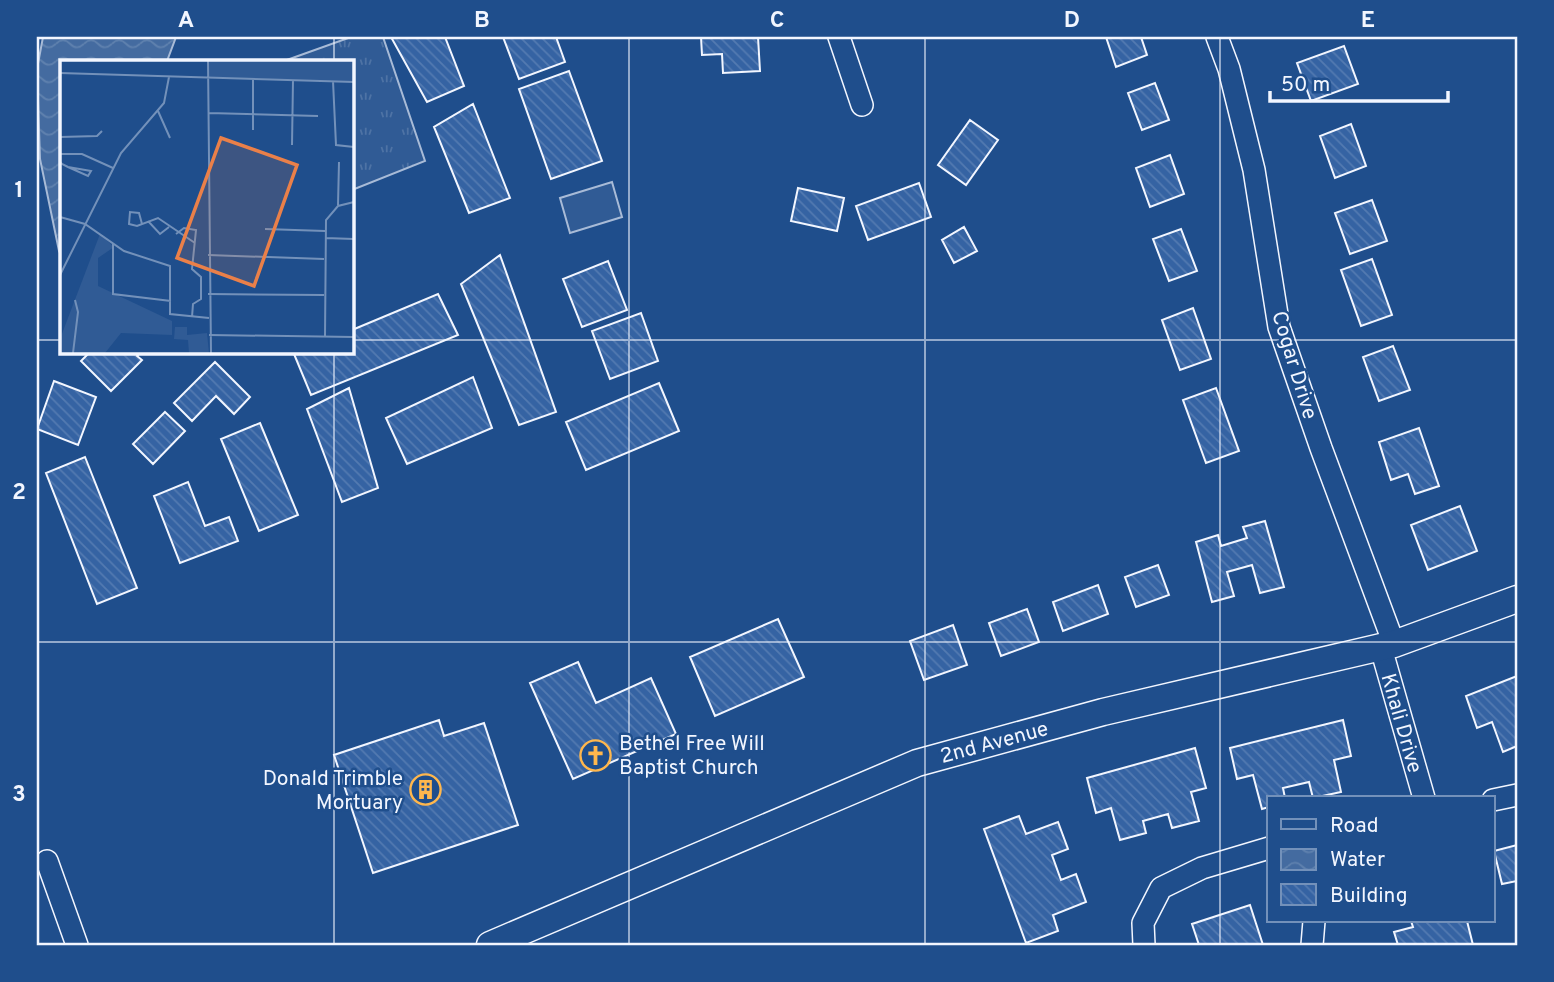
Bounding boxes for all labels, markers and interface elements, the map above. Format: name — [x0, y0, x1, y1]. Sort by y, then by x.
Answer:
text: A — [178, 7, 194, 36]
text: B — [474, 7, 490, 36]
text: C — [770, 7, 784, 36]
text: D — [1064, 7, 1080, 36]
text: E — [1361, 7, 1375, 36]
inset map — [60, 60, 354, 354]
scale bar — [1270, 60, 1449, 104]
text: 50 m — [1281, 72, 1330, 99]
text: 1 — [14, 177, 24, 206]
street label: Cogar Drive — [1264, 308, 1323, 423]
text: 2 — [12, 479, 26, 508]
street label: Khali Drive — [1373, 670, 1428, 776]
street label: 2nd Avenue — [937, 716, 1052, 771]
place label: Bethel Free Will Baptist Church — [619, 731, 765, 782]
church icon: Bethel Free Will Baptist Church — [579, 738, 613, 772]
place label: Donald Trimble Mortuary — [263, 766, 403, 817]
building icon: Donald Trimble Mortuary — [409, 773, 443, 807]
text: 3 — [12, 781, 26, 810]
legend — [1267, 796, 1494, 922]
text: Road — [1330, 813, 1379, 840]
text: Water — [1330, 847, 1385, 874]
text: Building — [1330, 883, 1408, 910]

